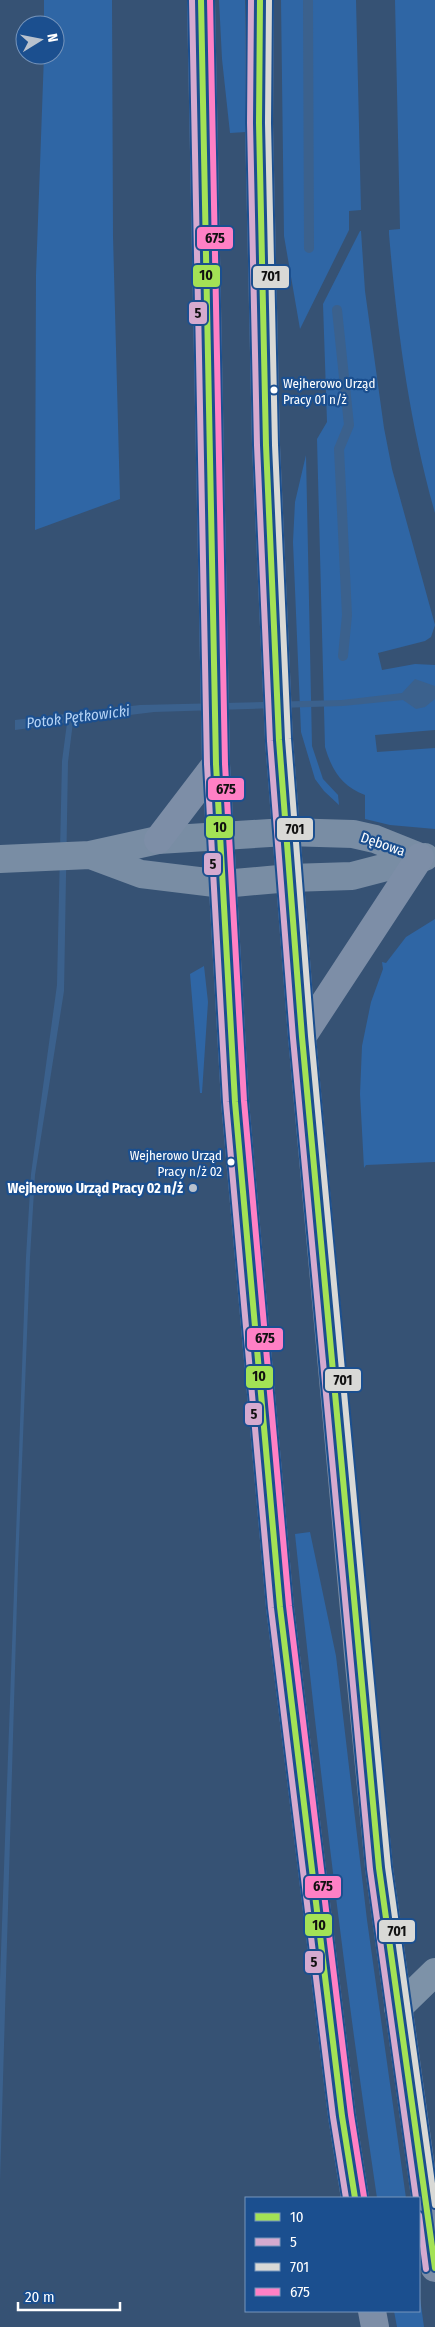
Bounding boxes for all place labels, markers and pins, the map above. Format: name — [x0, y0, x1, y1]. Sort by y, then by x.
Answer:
place label: Wejherowo Urząd Pracy 01 n/ż — [283, 376, 375, 407]
marker: Wejherowo Urząd Pracy 01 n/ż — [269, 385, 279, 395]
place label: Wejherowo Urząd Pracy n/ż 02 — [130, 1148, 222, 1179]
marker: Wejherowo Urząd Pracy n/ż 02 — [226, 1157, 236, 1167]
place label: Wejherowo Urząd Pracy 02 n/ż — [8, 1180, 183, 1197]
marker: Wejherowo Urząd Pracy 02 n/ż — [187, 1182, 199, 1194]

